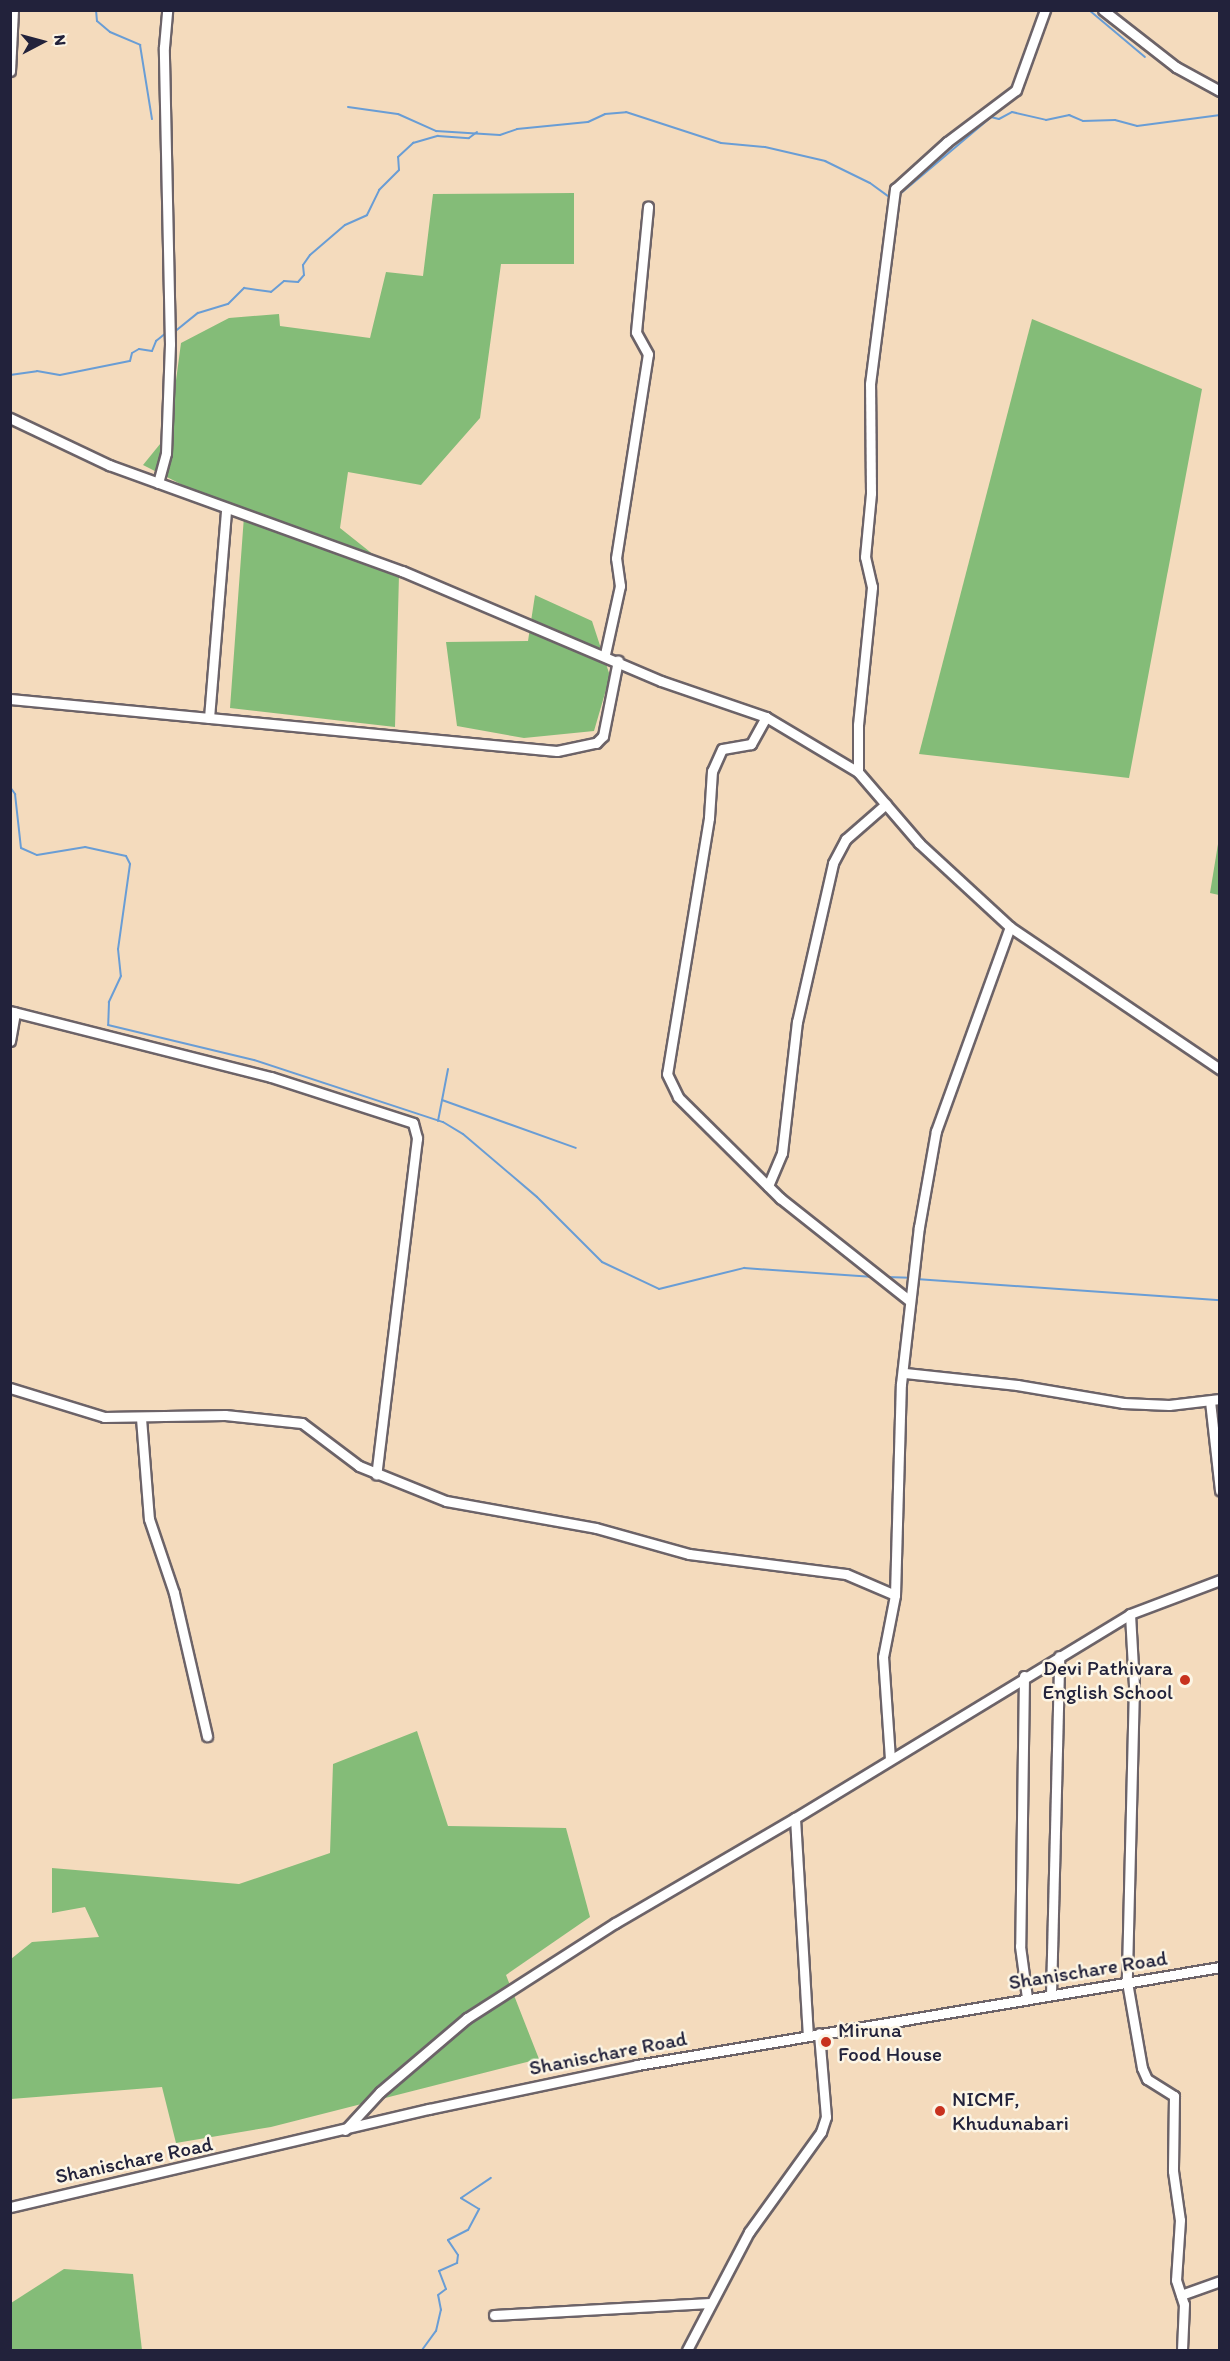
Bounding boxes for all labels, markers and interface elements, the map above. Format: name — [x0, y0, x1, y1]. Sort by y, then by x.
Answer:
north arrow — [12, 12, 72, 72]
text: N — [50, 34, 70, 46]
place label: Devi Pathivara English School — [1043, 1655, 1173, 1705]
marker: Devi Pathivara English School — [1178, 1673, 1192, 1687]
street label: Shanischare Road — [1007, 1945, 1169, 1995]
place label: Miruna Food House — [838, 2017, 942, 2067]
street label: Shanischare Road — [527, 2025, 689, 2081]
marker: Miruna Food House — [819, 2035, 833, 2049]
place label: NICMF, Khudunabari — [952, 2086, 1069, 2136]
marker: NICMF, Khudunabari — [933, 2104, 947, 2118]
street label: Shanischare Road — [53, 2131, 215, 2189]

